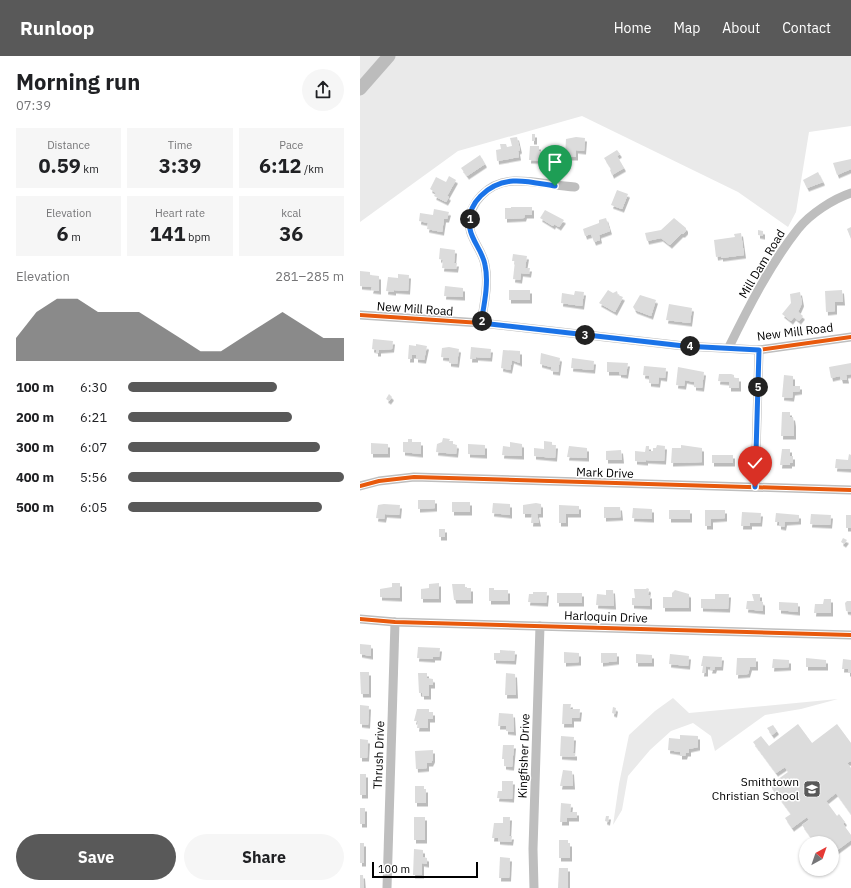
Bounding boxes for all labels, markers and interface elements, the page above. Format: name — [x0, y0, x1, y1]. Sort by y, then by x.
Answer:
text: Runloop — [20, 16, 94, 40]
text: Home — [614, 19, 651, 37]
text: Map — [673, 19, 700, 37]
text: About — [722, 19, 760, 37]
text: Contact — [782, 19, 831, 37]
text: Morning run — [16, 67, 140, 96]
button: share — [302, 69, 344, 111]
text: 07:39 — [16, 97, 51, 114]
text: Distance — [47, 138, 90, 152]
text: Time — [168, 138, 192, 152]
text: Pace — [279, 138, 303, 152]
pin — [538, 145, 572, 186]
icon: arrive — [544, 151, 566, 173]
text: 0.59 — [39, 152, 81, 179]
text: 3:39 — [159, 152, 201, 179]
text: 6:12 — [259, 152, 302, 179]
text: km — [81, 162, 99, 176]
text: /km — [302, 162, 324, 176]
text: Elevation — [46, 206, 91, 220]
text: Heart rate — [155, 206, 205, 220]
text: kcal — [281, 206, 301, 220]
pin: 1 — [460, 209, 480, 229]
text: 1 — [467, 212, 473, 226]
text: 6 — [57, 220, 69, 247]
text: 141 — [150, 220, 186, 247]
text: 36 — [279, 220, 303, 247]
street label: Mill Dam Road — [735, 227, 788, 301]
text: m — [69, 230, 81, 244]
text: bpm — [186, 230, 210, 244]
text: Elevation — [16, 268, 70, 285]
text: 281–285 m — [275, 268, 344, 285]
street label: New Mill Road — [376, 298, 454, 319]
pin: 2 — [472, 311, 492, 331]
text: 2 — [479, 314, 485, 328]
street label: New Mill Road — [756, 319, 834, 344]
pin: 3 — [575, 325, 595, 345]
text: 3 — [582, 328, 588, 342]
pin: 4 — [680, 336, 700, 356]
text: 4 — [687, 339, 693, 353]
pin: 5 — [748, 377, 768, 397]
text: 100 m — [16, 379, 54, 396]
text: 6:30 — [80, 379, 107, 396]
text: 5 — [755, 380, 761, 394]
text: 200 m — [16, 409, 54, 426]
text: 6:21 — [80, 409, 107, 426]
text: 300 m — [16, 439, 54, 456]
text: 6:07 — [80, 439, 107, 456]
pin — [738, 446, 772, 487]
icon: check — [744, 452, 766, 474]
street label: Mark Drive — [576, 464, 634, 481]
text: 400 m — [16, 469, 54, 486]
text: 5:56 — [80, 469, 107, 486]
text: 500 m — [16, 499, 54, 516]
text: 6:05 — [80, 499, 107, 516]
street label: Harloquin Drive — [564, 608, 648, 625]
street label: Kingfisher Drive — [515, 713, 532, 799]
street label: Thrush Drive — [370, 720, 387, 789]
place label: Smithtown Christian School — [712, 774, 799, 803]
school or university icon: Smithtown Christian School — [802, 779, 822, 799]
button: Save — [16, 834, 176, 880]
button: Share — [184, 834, 344, 880]
north arrow — [799, 836, 839, 876]
map controls — [799, 836, 839, 876]
scale bar — [372, 860, 478, 879]
text: 100 m — [378, 862, 410, 876]

